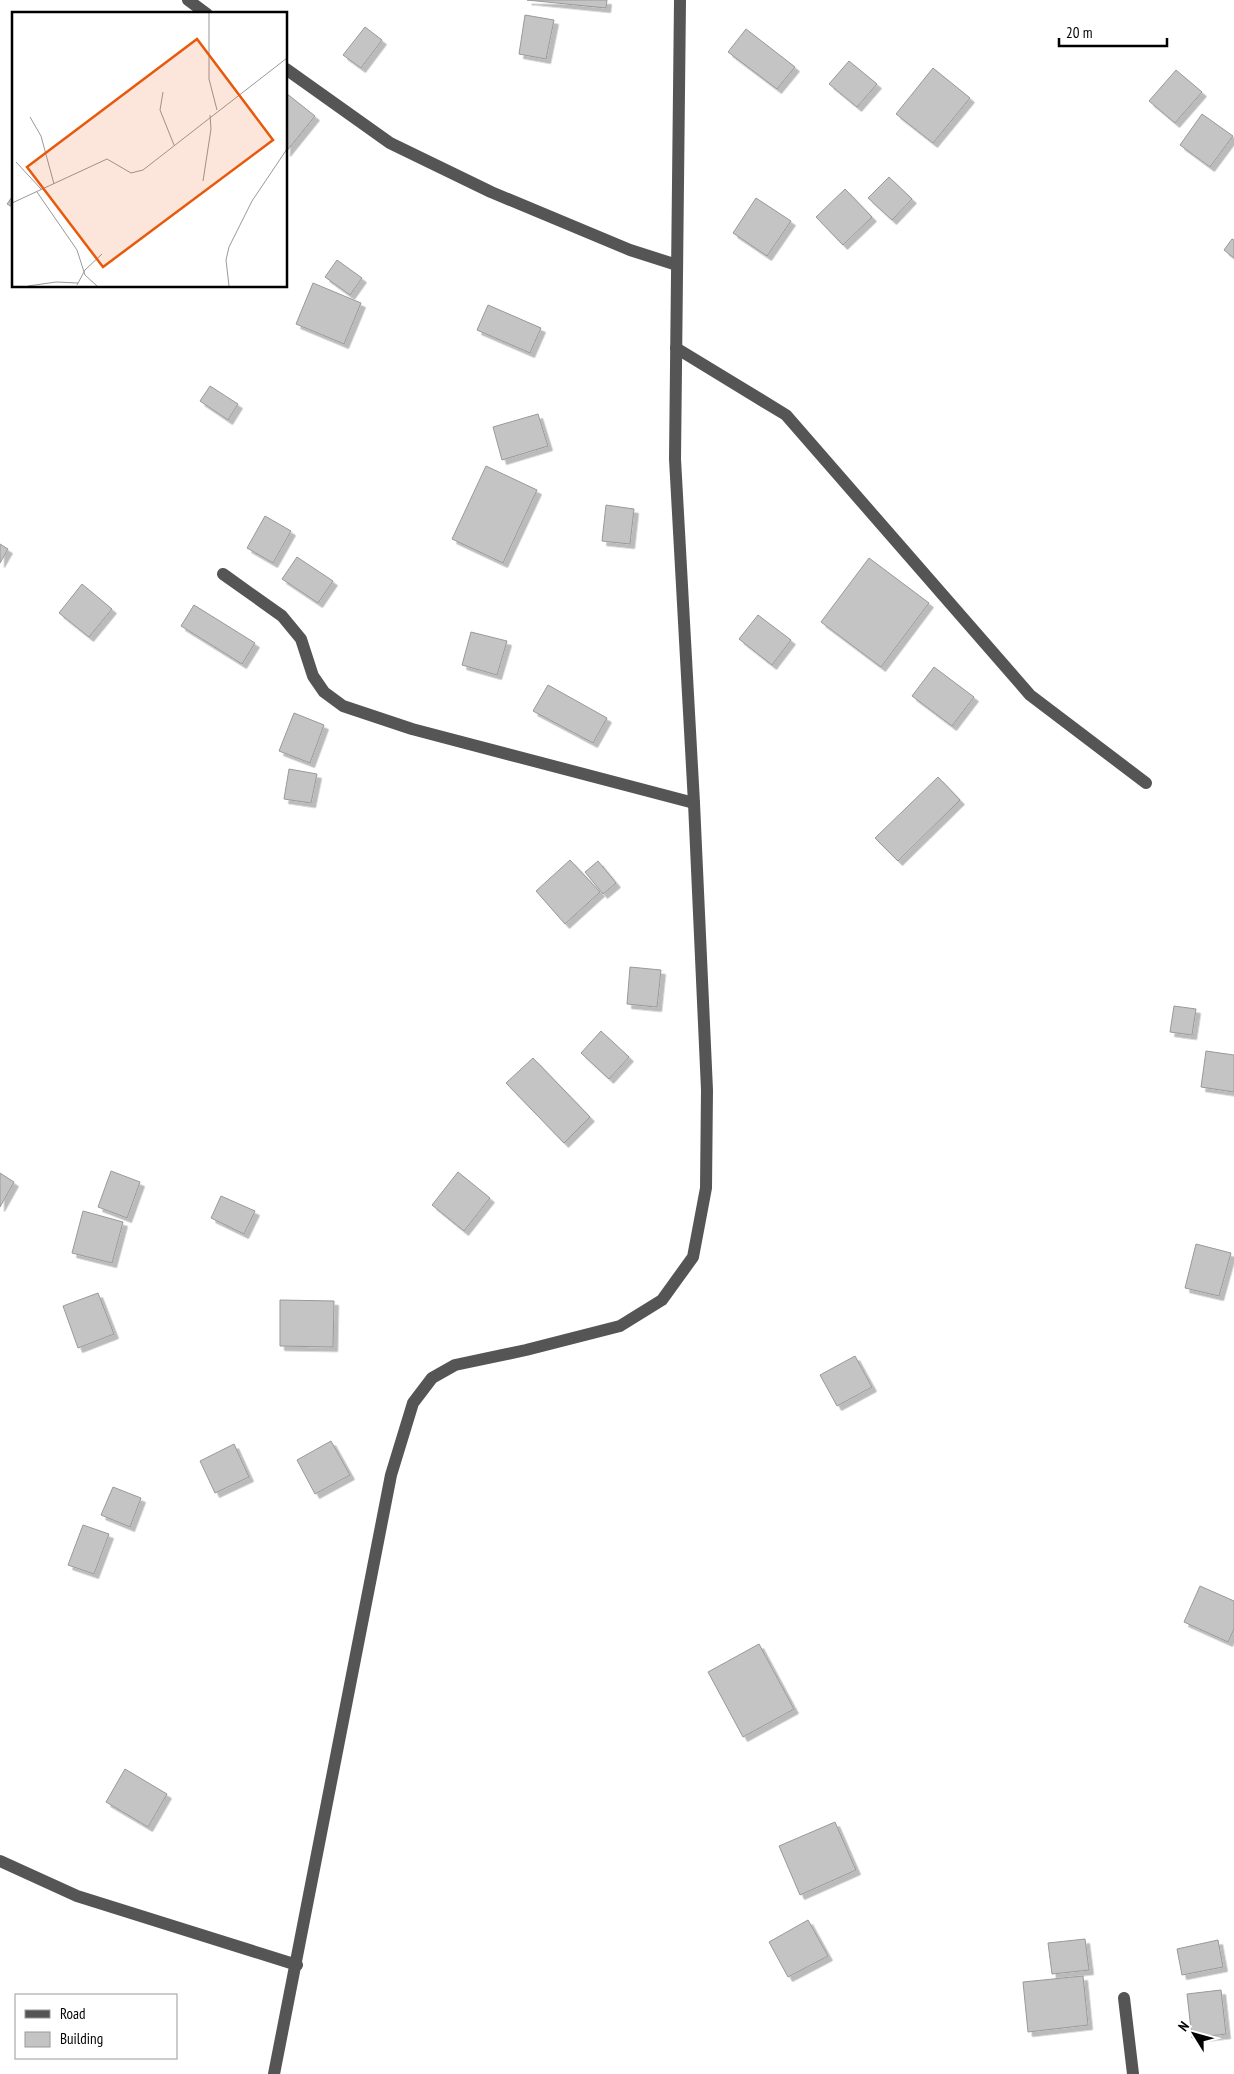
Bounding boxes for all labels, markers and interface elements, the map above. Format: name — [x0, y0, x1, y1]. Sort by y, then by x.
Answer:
inset map — [12, 12, 288, 288]
scale bar — [1059, 15, 1166, 47]
text: 20 m — [1066, 23, 1092, 42]
legend — [15, 1994, 178, 2059]
text: Road — [60, 2004, 86, 2023]
north arrow — [1169, 2009, 1219, 2059]
text: N — [1174, 2018, 1193, 2035]
text: Building — [60, 2029, 103, 2048]

